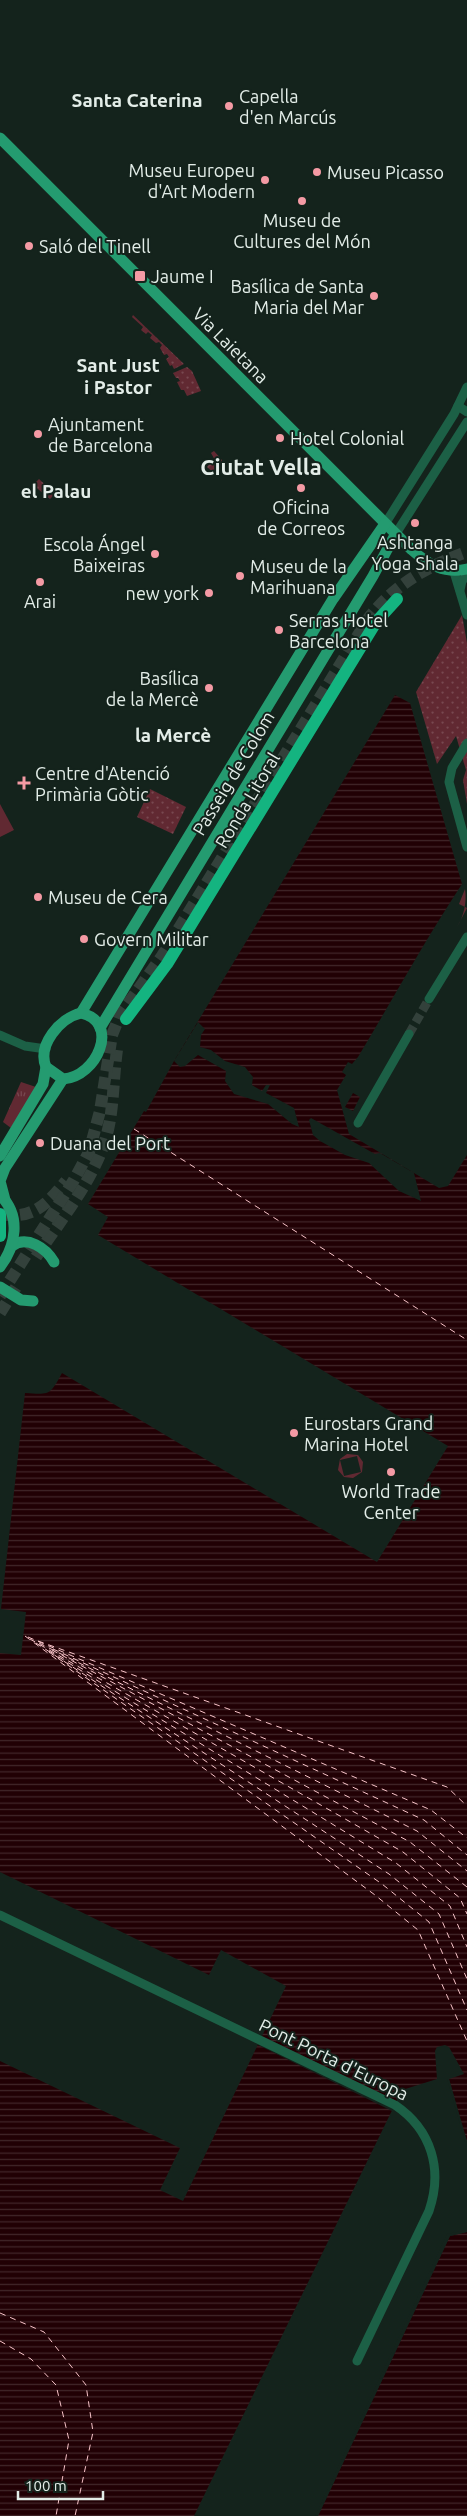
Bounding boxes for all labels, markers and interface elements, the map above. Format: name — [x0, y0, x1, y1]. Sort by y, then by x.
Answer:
place label: Capella d'en Marcús — [239, 86, 337, 127]
district label: Santa Caterina — [71, 89, 203, 111]
marker: Capella d'en Marcús — [223, 100, 235, 112]
place label: Museu Europeu d'Art Modern — [129, 160, 255, 201]
place label: Museu Picasso — [327, 162, 444, 182]
marker: Museu Picasso — [311, 166, 323, 178]
marker: Museu Europeu d'Art Modern — [259, 174, 271, 186]
marker: Museu de Cultures del Món — [296, 195, 308, 207]
place label: Museu de Cultures del Món — [233, 210, 371, 251]
place label: Saló del Tinell — [39, 236, 151, 256]
marker: Saló del Tinell — [23, 240, 35, 252]
place label: Jaume I — [151, 266, 214, 286]
marker: Jaume I — [133, 269, 147, 283]
place label: Basílica de Santa Maria del Mar — [230, 276, 364, 317]
marker: Basílica de Santa Maria del Mar — [368, 290, 380, 302]
street label: Via Laietana — [189, 303, 273, 387]
district label: Sant Just i Pastor — [76, 354, 160, 398]
place label: Ajuntament de Barcelona — [48, 414, 153, 455]
marker: Ajuntament de Barcelona — [32, 428, 44, 440]
place label: Hotel Colonial — [290, 428, 405, 448]
marker: Hotel Colonial — [274, 432, 286, 444]
district label: Ciutat Vella — [200, 454, 322, 479]
district label: el Palau — [21, 480, 91, 502]
marker: Oficina de Correos — [295, 482, 307, 494]
place label: Oficina de Correos — [257, 497, 345, 538]
marker: Ashtanga Yoga Shala — [409, 517, 421, 529]
place label: Ashtanga Yoga Shala — [372, 532, 458, 573]
place label: Escola Ángel Baixeiras — [43, 533, 145, 575]
marker: Escola Ángel Baixeiras — [149, 548, 161, 560]
place label: Museu de la Marihuana — [250, 556, 347, 597]
marker: Museu de la Marihuana — [234, 570, 246, 582]
marker: Arai — [34, 576, 46, 588]
place label: new york — [126, 583, 199, 603]
marker: new york — [203, 587, 215, 599]
place label: Arai — [24, 591, 56, 611]
place label: Serras Hotel Barcelona — [289, 610, 388, 651]
marker: Serras Hotel Barcelona — [273, 624, 285, 636]
place label: Basílica de la Mercè — [106, 668, 199, 709]
marker: Basílica de la Mercè — [203, 682, 215, 694]
street label: Passeig de Colom — [188, 707, 278, 839]
district label: la Mercè — [135, 724, 211, 746]
street label: Ronda Litoral — [211, 748, 283, 851]
place label: Centre d'Atenció Primària Gòtic — [35, 763, 170, 804]
marker: Centre d'Atenció Primària Gòtic — [17, 776, 31, 790]
place label: Museu de Cera — [48, 887, 168, 907]
marker: Museu de Cera — [32, 891, 44, 903]
place label: Govern Militar — [94, 929, 209, 949]
marker: Govern Militar — [78, 933, 90, 945]
place label: Duana del Port — [50, 1133, 170, 1153]
marker: Duana del Port — [34, 1137, 46, 1149]
place label: Eurostars Grand Marina Hotel — [304, 1413, 433, 1454]
marker: Eurostars Grand Marina Hotel — [288, 1427, 300, 1439]
marker: World Trade Center — [385, 1466, 397, 1478]
place label: World Trade Center — [341, 1481, 441, 1522]
street label: Pont Porta d'Europa — [256, 2014, 412, 2104]
scale bar — [18, 2468, 102, 2500]
text: 100 m — [25, 2477, 67, 2494]

